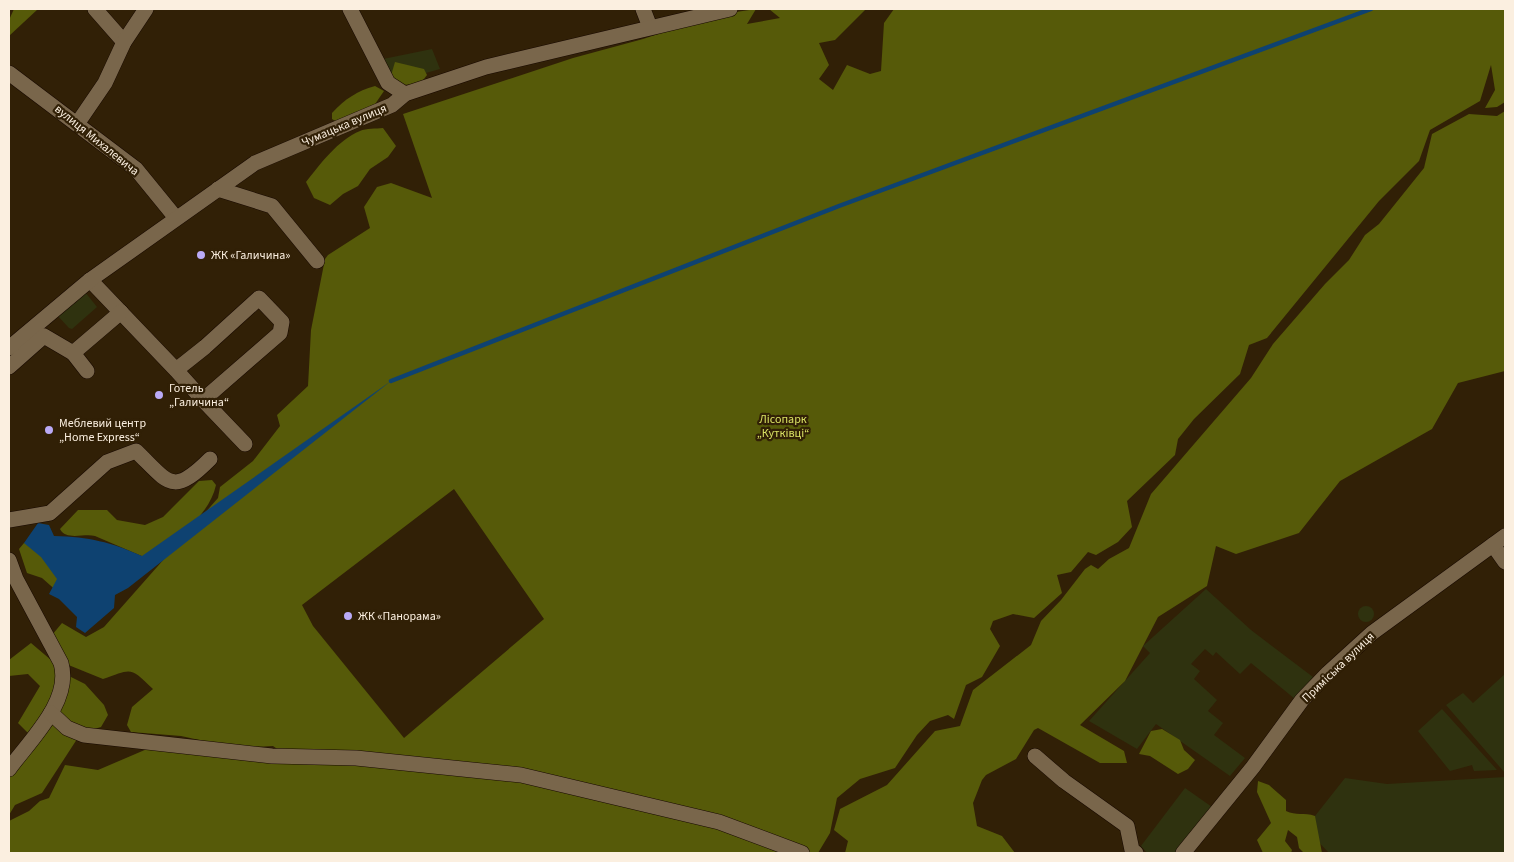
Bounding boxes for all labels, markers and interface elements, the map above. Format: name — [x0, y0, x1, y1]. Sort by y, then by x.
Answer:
street label: Чумацька вулиця — [299, 100, 389, 151]
street label: вулиця Михалевича — [51, 101, 143, 180]
place label: ЖК «Галичина» — [211, 247, 290, 264]
marker: ЖК «Галичина» — [195, 249, 207, 261]
place label: Готель „Галичина“ — [169, 380, 229, 411]
marker: Готель „Галичина“ — [153, 389, 165, 401]
park label: Лісопарк „Кутківці“ — [757, 411, 809, 442]
place label: Меблевий центр „Home Express“ — [59, 415, 146, 446]
marker: Меблевий центр „Home Express“ — [43, 424, 55, 436]
place label: ЖК «Панорама» — [358, 608, 441, 625]
marker: ЖК «Панорама» — [342, 610, 354, 622]
street label: Приміська вулиця — [1298, 628, 1378, 706]

